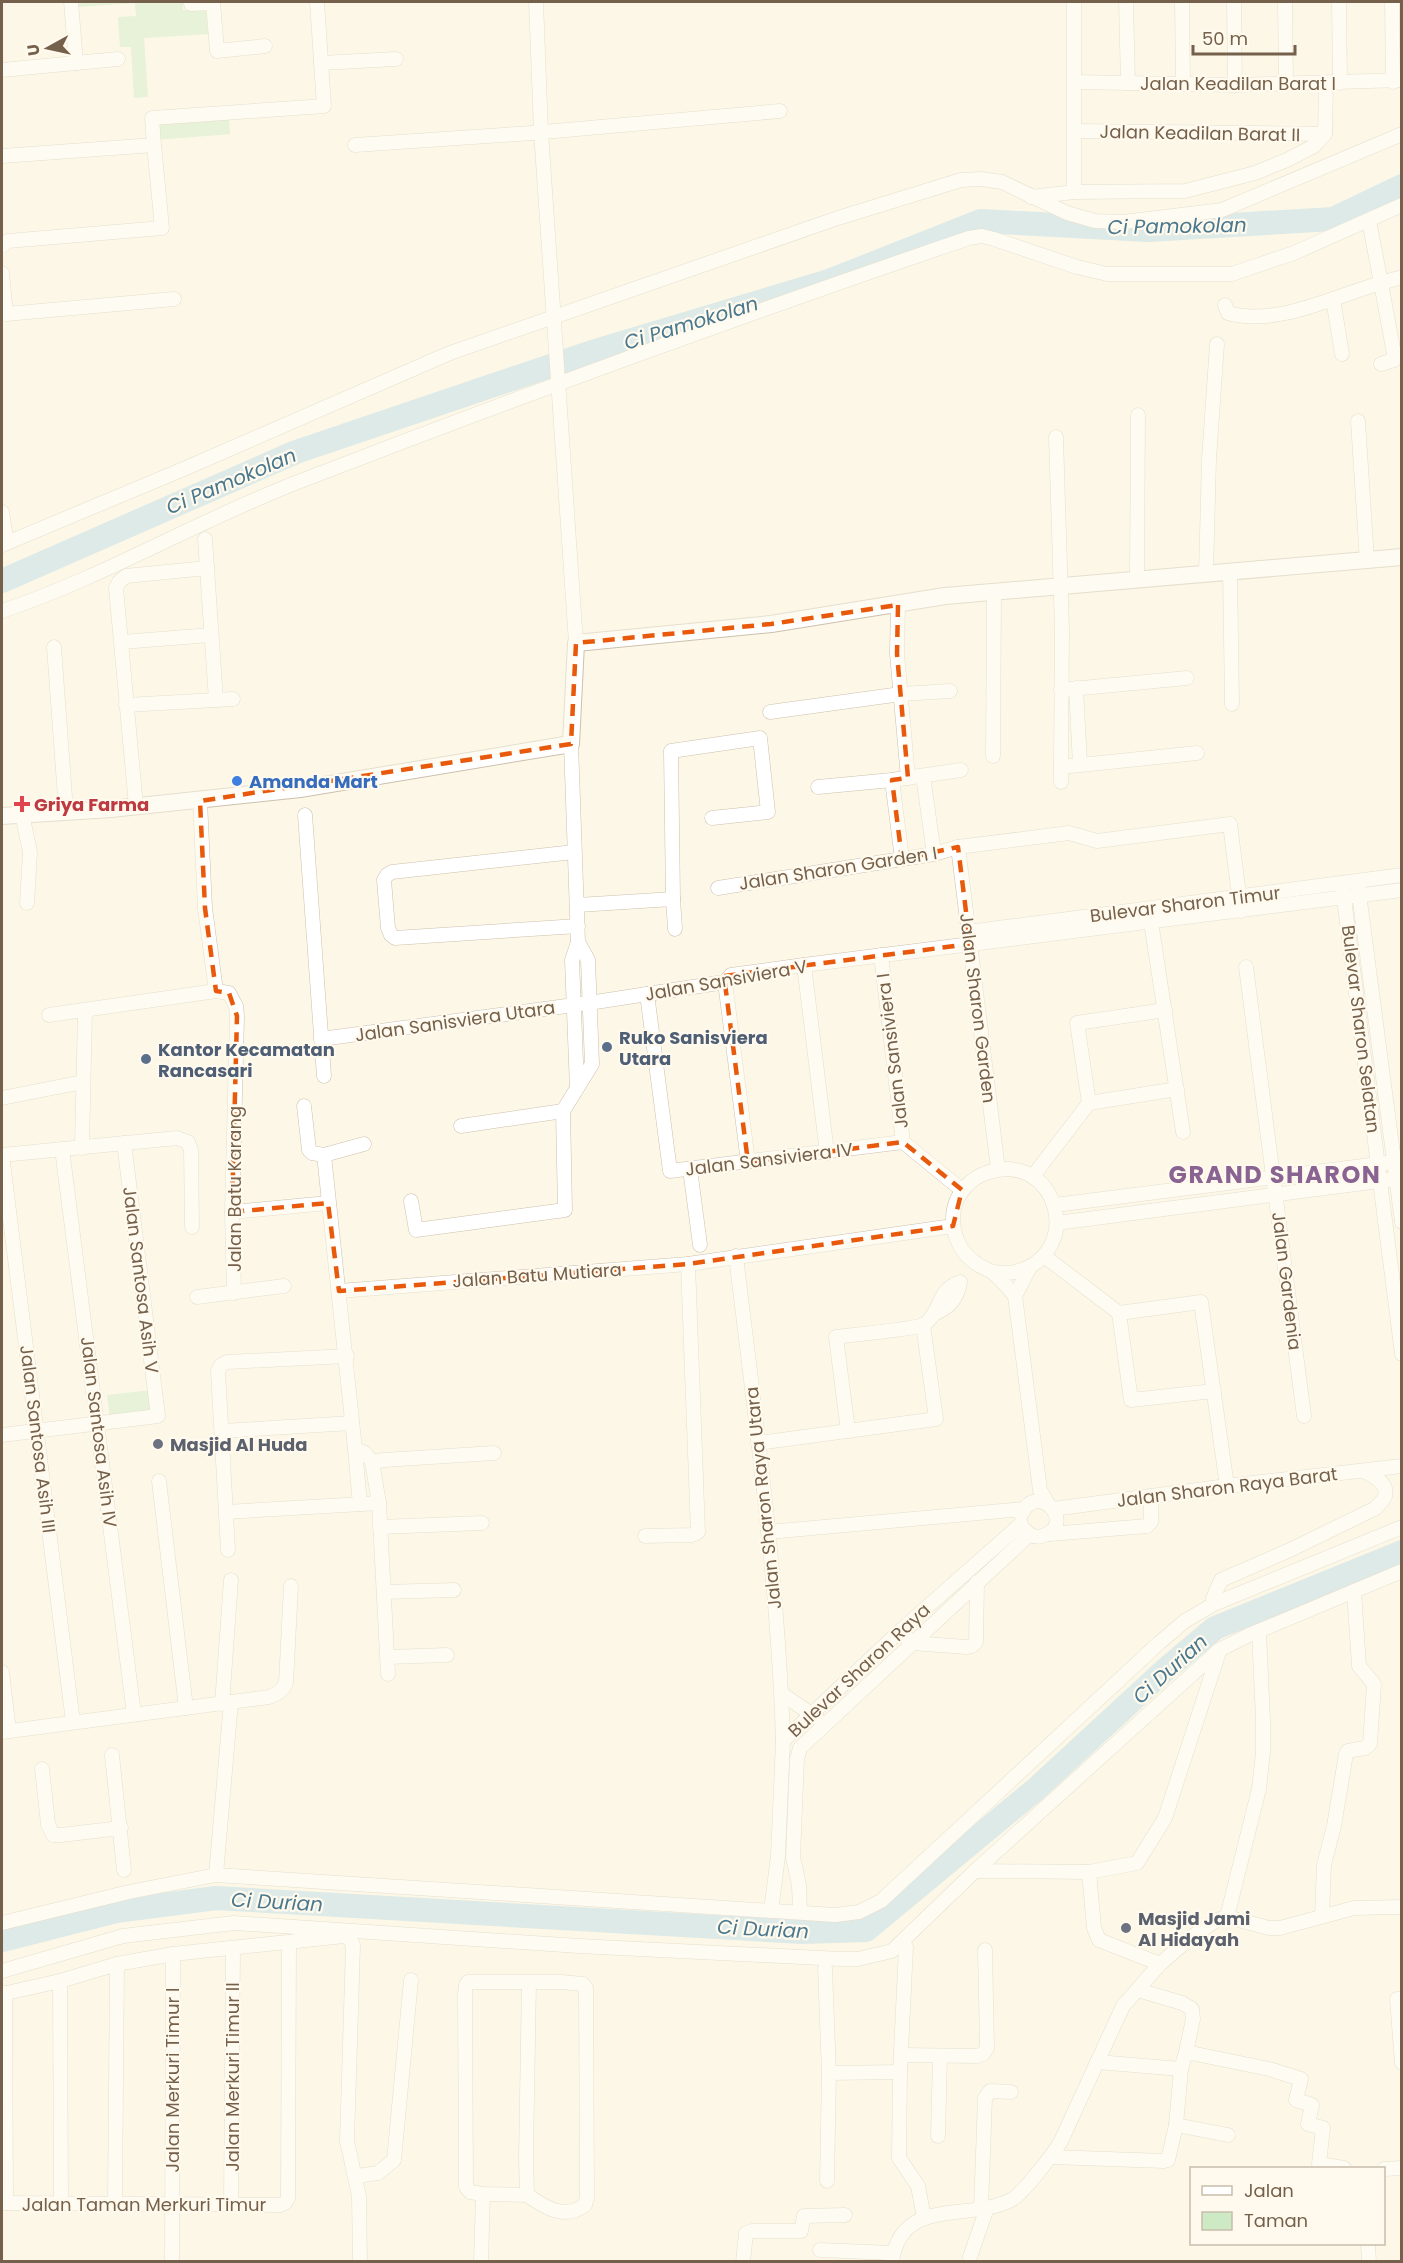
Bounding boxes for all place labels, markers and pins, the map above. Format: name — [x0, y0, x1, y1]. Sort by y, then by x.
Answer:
place label: Amanda Mart — [249, 769, 378, 794]
marker: Amanda Mart — [230, 774, 244, 788]
place label: Griya Farma — [34, 792, 149, 817]
marker: Griya Farma — [15, 797, 29, 811]
place label: Ruko Sanisviera Utara — [619, 1025, 768, 1071]
place label: Kantor Kecamatan Rancasari — [158, 1037, 335, 1083]
marker: Ruko Sanisviera Utara — [600, 1040, 614, 1054]
marker: Kantor Kecamatan Rancasari — [139, 1052, 153, 1066]
place label: Masjid Al Huda — [170, 1432, 308, 1457]
marker: Masjid Al Huda — [151, 1437, 165, 1451]
place label: Masjid Jami Al Hidayah — [1138, 1906, 1250, 1952]
marker: Masjid Jami Al Hidayah — [1119, 1921, 1133, 1935]

